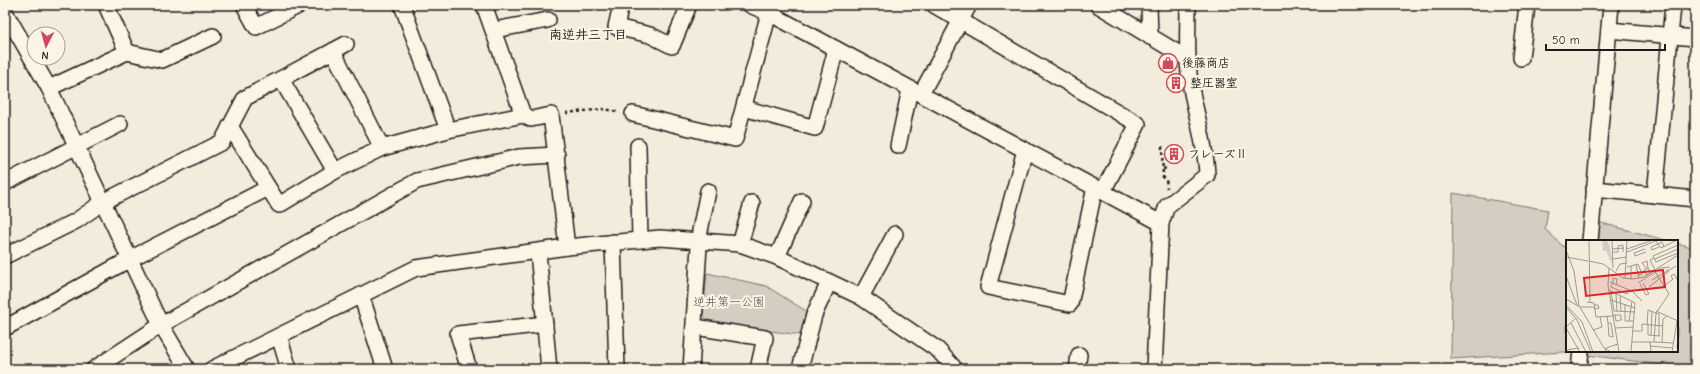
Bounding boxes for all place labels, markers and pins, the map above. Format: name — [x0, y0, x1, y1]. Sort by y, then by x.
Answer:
shop icon: 後藤商店 — [1157, 52, 1179, 74]
place label: 後藤商店 — [1182, 56, 1230, 70]
building icon: 整圧器室 — [1165, 72, 1187, 94]
place label: 整圧器室 — [1190, 76, 1238, 90]
building icon: フレーズⅡ — [1163, 143, 1185, 165]
place label: フレーズⅡ — [1188, 147, 1248, 161]

